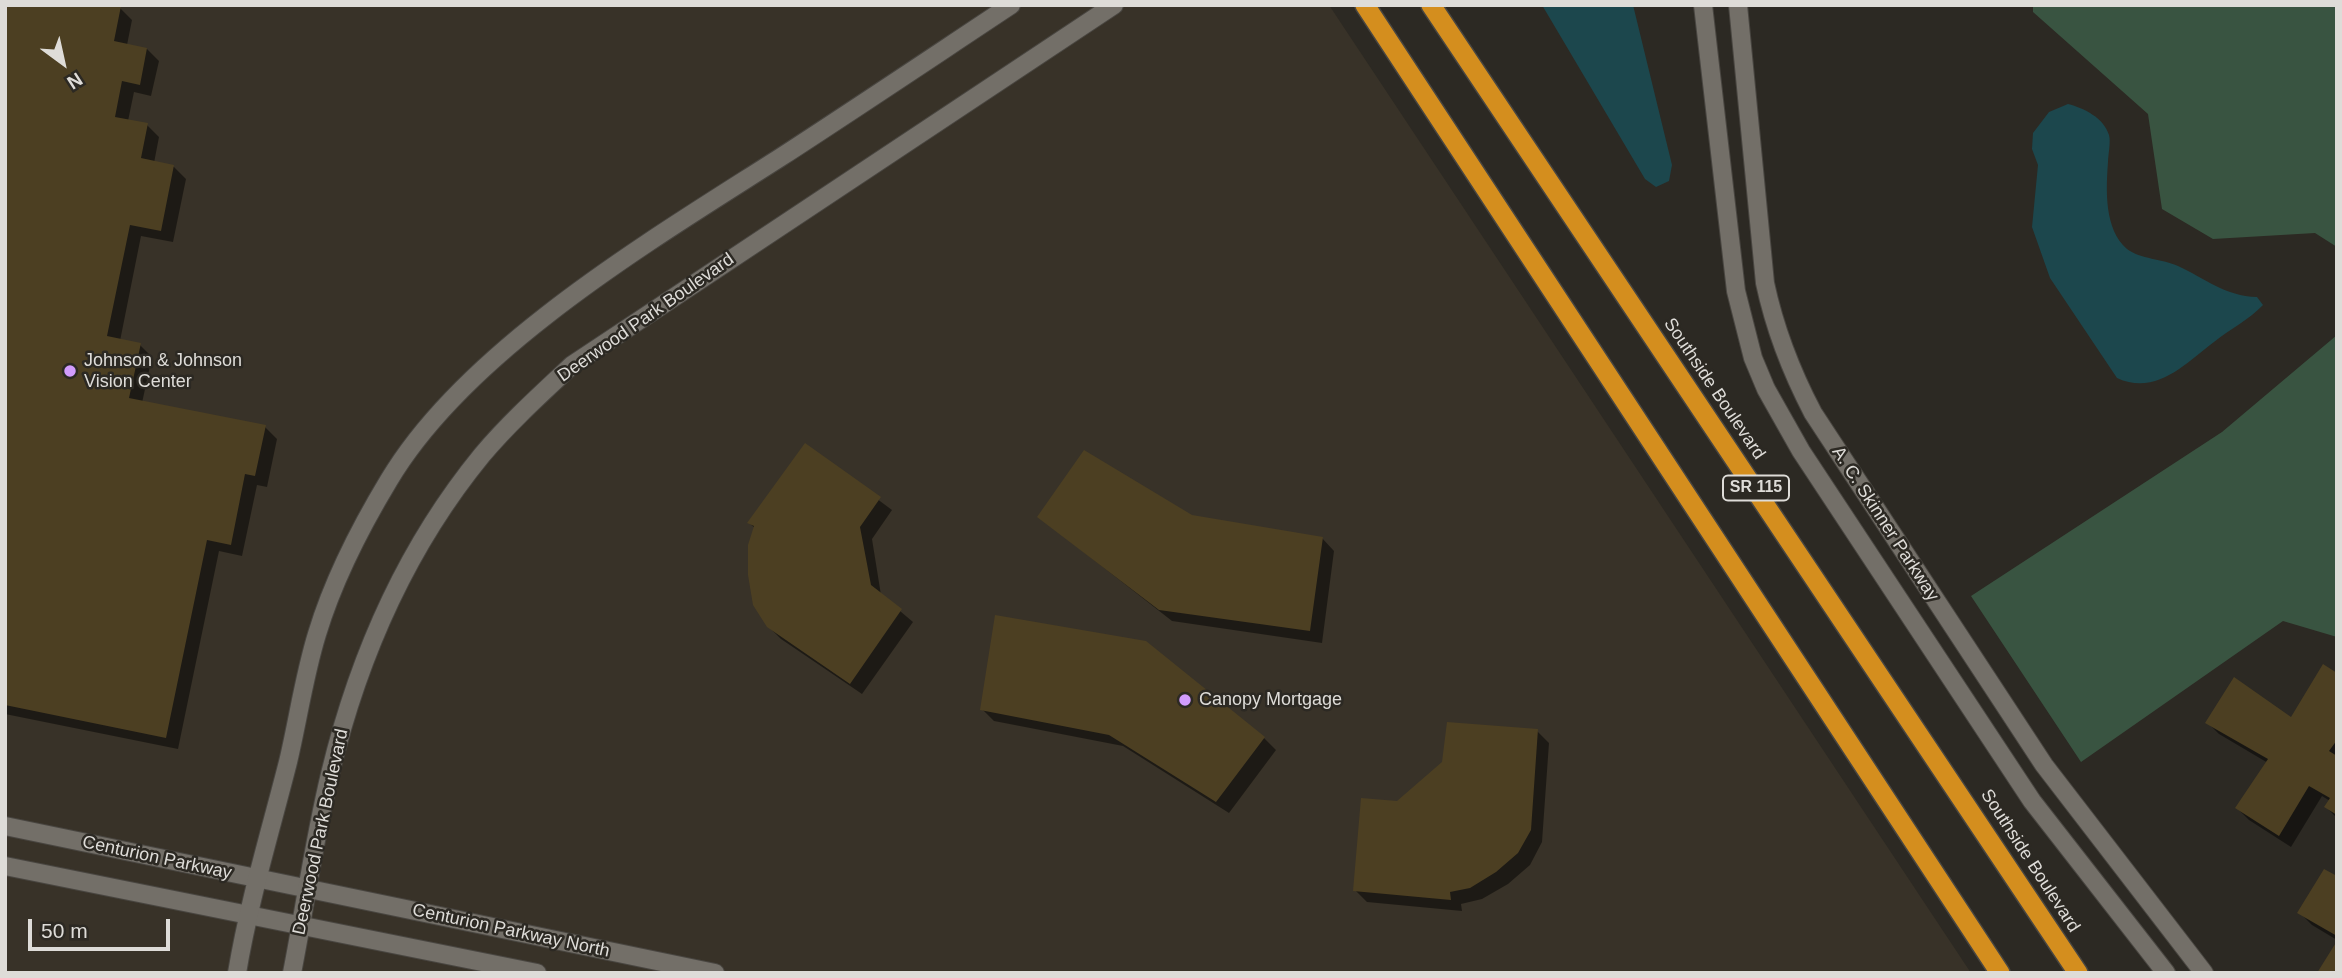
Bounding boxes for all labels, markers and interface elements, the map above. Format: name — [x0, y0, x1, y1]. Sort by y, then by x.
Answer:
north arrow — [28, 28, 98, 98]
text: N — [63, 68, 86, 94]
street label: Deerwood Park Boulevard — [554, 249, 738, 387]
street label: Southside Boulevard — [1659, 314, 1769, 464]
place label: Johnson & Johnson Vision Center — [84, 350, 242, 392]
marker: Johnson & Johnson Vision Center — [62, 363, 78, 379]
street label: A. C. Skinner Parkway — [1827, 443, 1943, 605]
road number: SR 115 — [1723, 475, 1789, 500]
place label: Canopy Mortgage — [1199, 689, 1342, 711]
marker: Canopy Mortgage — [1177, 692, 1193, 708]
street label: Deerwood Park Boulevard — [289, 727, 353, 937]
street label: Southside Boulevard — [1976, 785, 2084, 937]
street label: Centurion Parkway — [80, 832, 234, 884]
street label: Centurion Parkway North — [410, 900, 612, 962]
scale bar — [32, 904, 173, 948]
text: 50 m — [41, 919, 88, 942]

